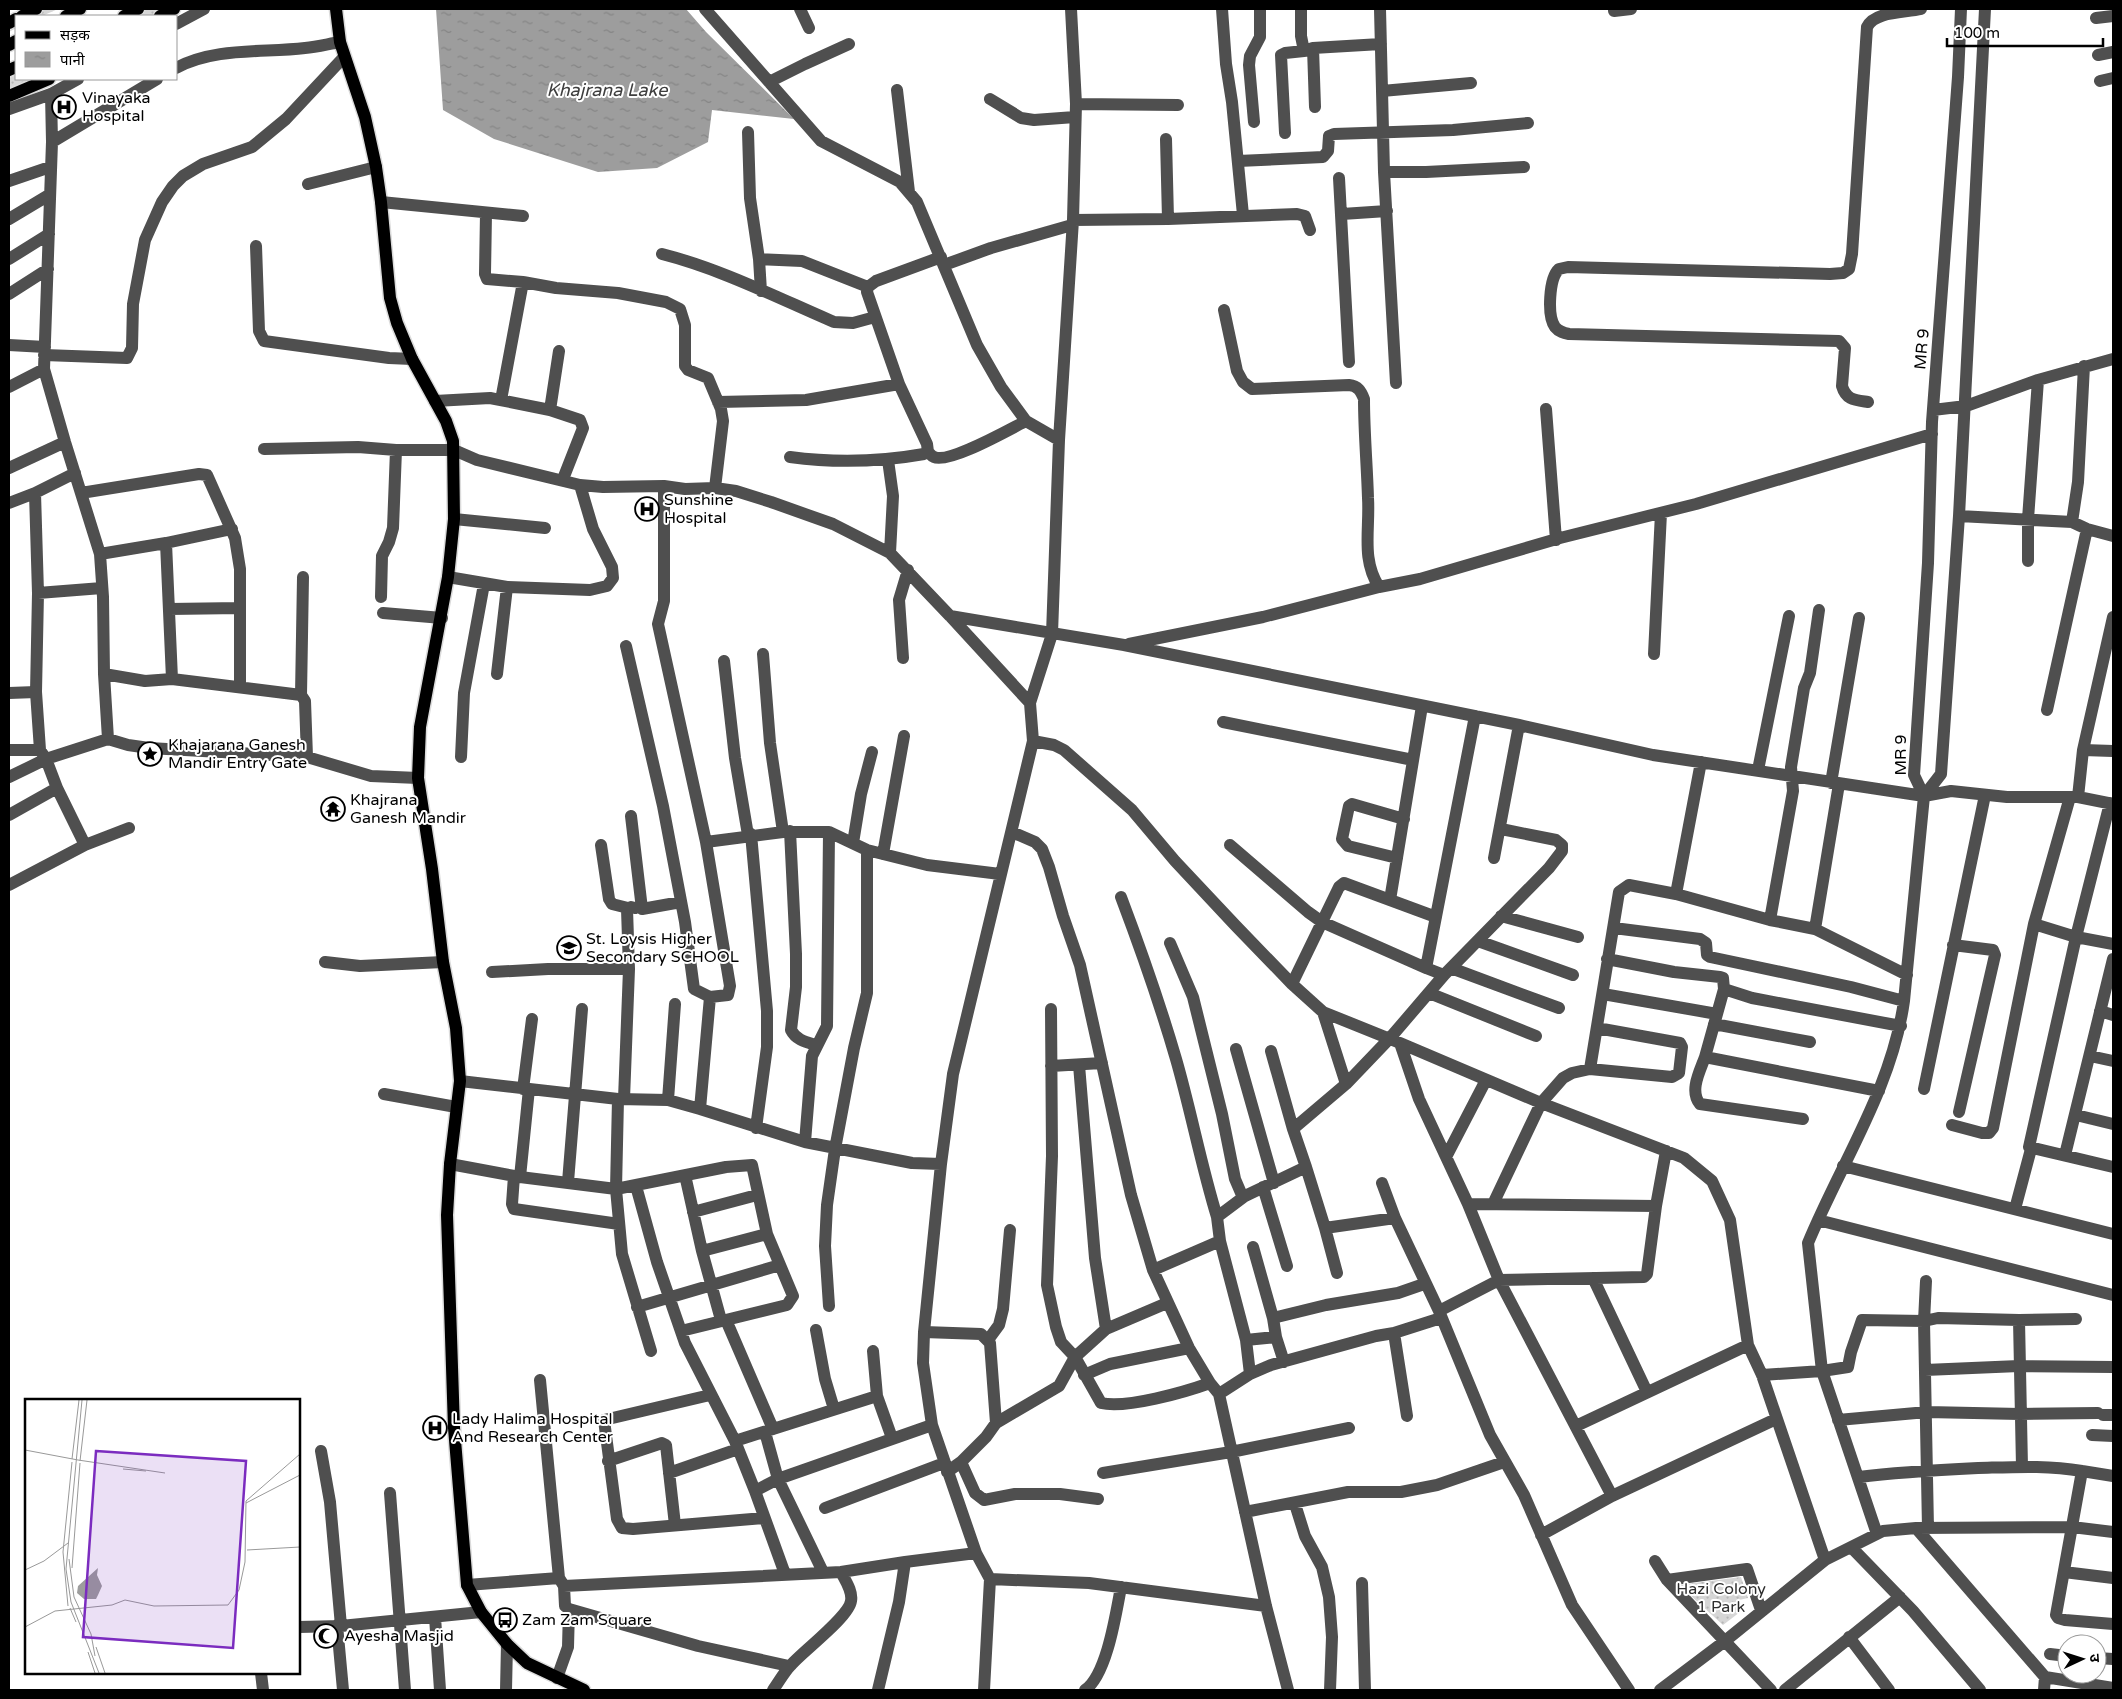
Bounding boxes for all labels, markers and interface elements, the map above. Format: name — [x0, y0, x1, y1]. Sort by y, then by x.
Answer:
legend — [15, 15, 178, 80]
scale bar — [1947, 15, 2103, 47]
text: 100 m — [1954, 24, 2000, 42]
text: सड़क — [60, 26, 90, 44]
text: पानी — [60, 51, 86, 69]
water label: Khajrana Lake — [547, 79, 668, 101]
place label: Vinayaka Hospital — [82, 88, 151, 126]
hospital icon: Vinayaka Hospital — [51, 94, 77, 120]
street label: MR 9 — [1910, 328, 1934, 370]
place label: Sunshine Hospital — [664, 490, 733, 528]
hospital icon: Sunshine Hospital — [634, 496, 660, 522]
street label: MR 9 — [1891, 734, 1911, 776]
place label: Khajarana Ganesh Mandir Entry Gate — [168, 735, 307, 773]
place icon: Khajarana Ganesh Mandir Entry Gate — [137, 741, 163, 767]
place label: Khajrana Ganesh Mandir — [350, 790, 467, 828]
temple icon: Khajrana Ganesh Mandir — [320, 796, 346, 822]
place label: St. Loysis Higher Secondary SCHOOL — [586, 929, 739, 967]
school or university icon: St. Loysis Higher Secondary SCHOOL — [556, 935, 582, 961]
inset map — [25, 1399, 300, 1674]
place label: Lady Halima Hospital And Research Center — [452, 1409, 614, 1447]
hospital icon: Lady Halima Hospital And Research Center — [422, 1415, 448, 1441]
park label: Hazi Colony 1 Park — [1676, 1579, 1766, 1617]
bus stop icon: Zam Zam Square — [492, 1607, 518, 1633]
place label: Zam Zam Square — [522, 1610, 652, 1630]
mosque icon: Ayesha Masjid — [313, 1623, 339, 1649]
place label: Ayesha Masjid — [344, 1626, 454, 1646]
north arrow — [2057, 1634, 2107, 1684]
text: उ — [2086, 1653, 2103, 1664]

